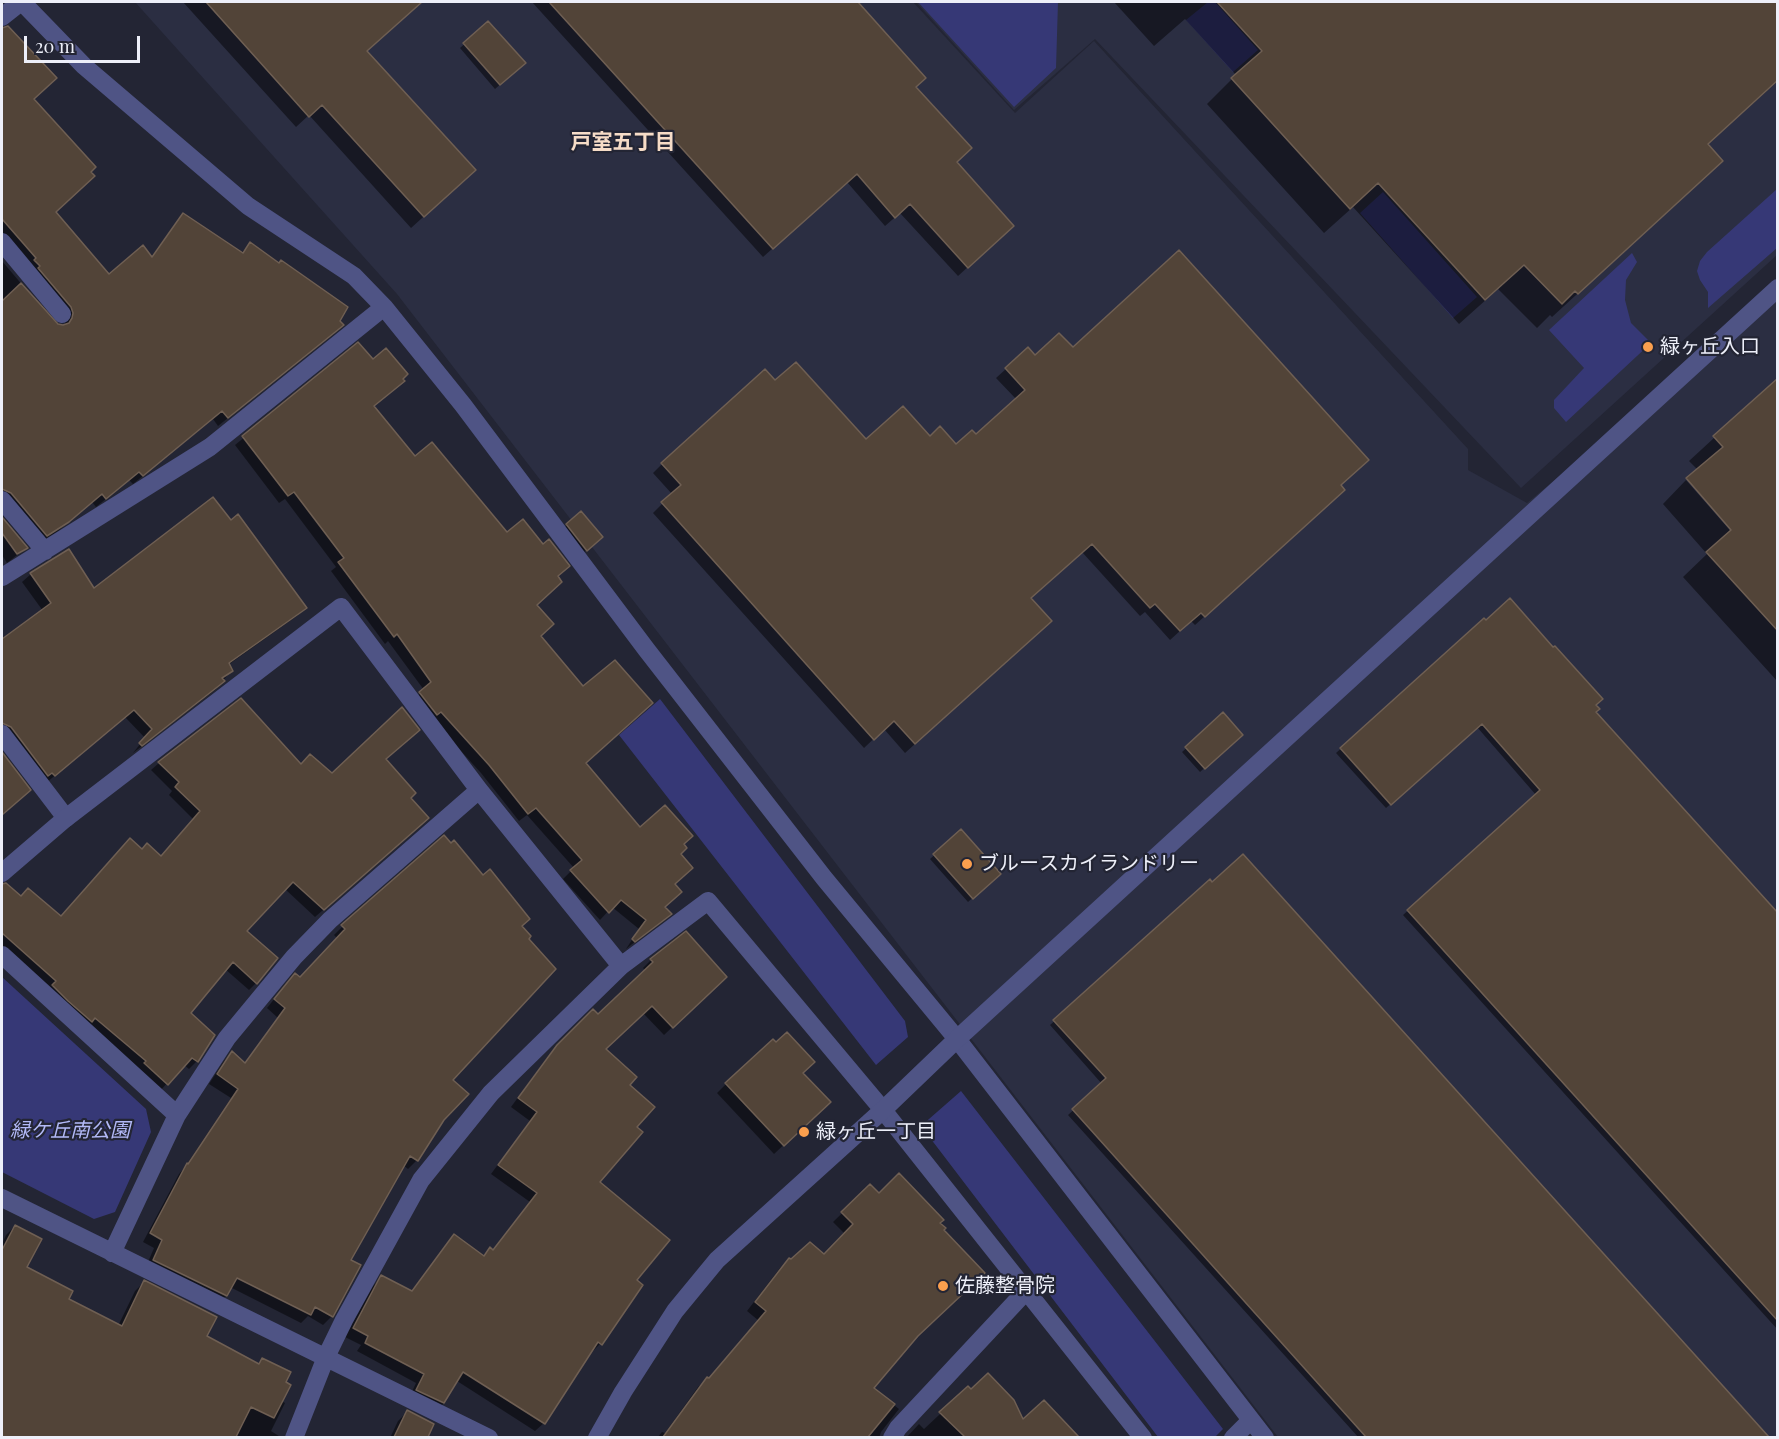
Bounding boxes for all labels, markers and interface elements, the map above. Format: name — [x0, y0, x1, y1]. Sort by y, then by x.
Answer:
scale bar — [27, 24, 142, 62]
text: 20 m — [35, 34, 75, 58]
district label: 戸室五丁目 — [571, 129, 675, 155]
place label: 緑ヶ丘入口 — [1660, 335, 1760, 359]
marker: 緑ヶ丘入口 — [1641, 340, 1655, 354]
place label: ブルースカイランドリー — [979, 852, 1199, 876]
marker: ブルースカイランドリー — [960, 857, 974, 871]
park label: 緑ケ丘南公園 — [10, 1119, 130, 1143]
place label: 緑ヶ丘一丁目 — [816, 1120, 936, 1144]
marker: 緑ヶ丘一丁目 — [797, 1125, 811, 1139]
place label: 佐藤整骨院 — [955, 1274, 1055, 1298]
marker: 佐藤整骨院 — [936, 1279, 950, 1293]

